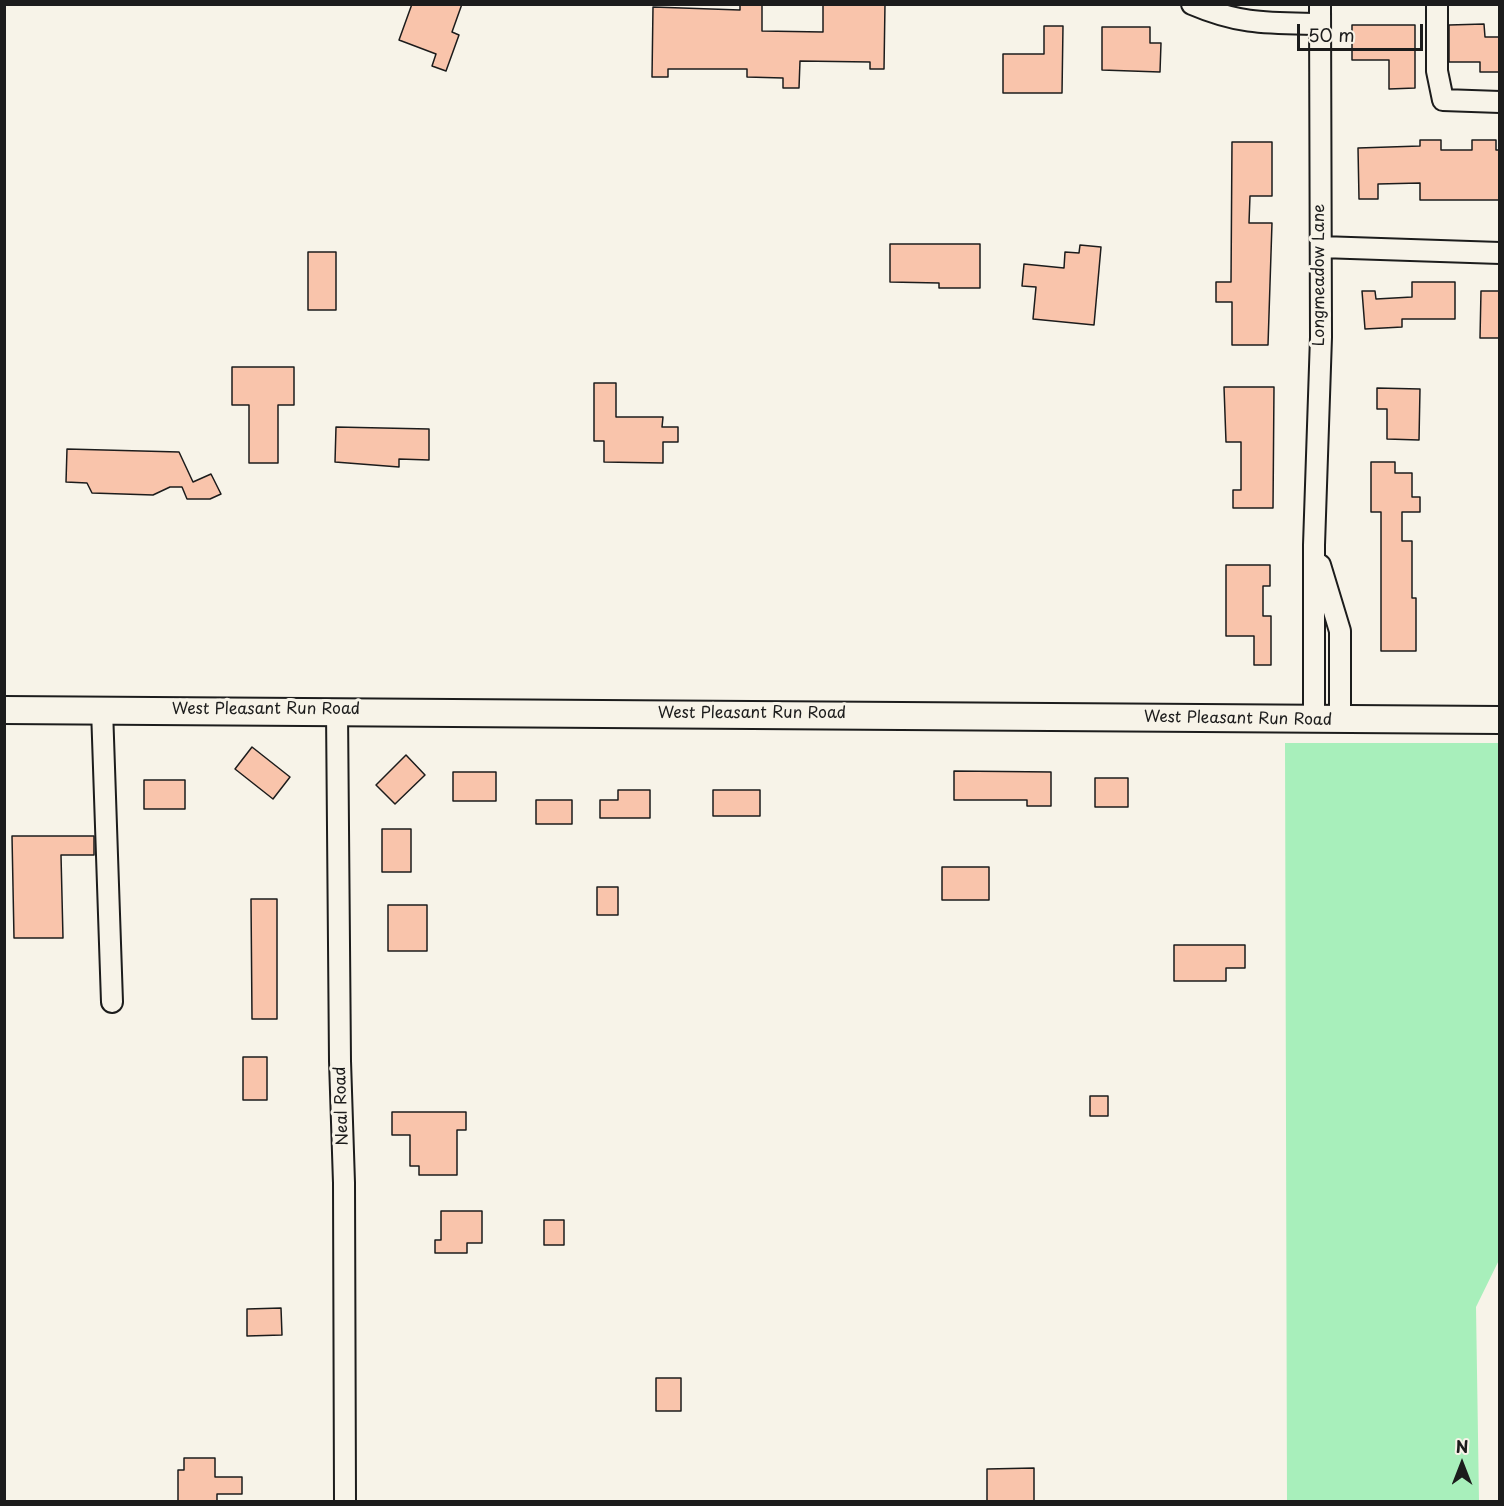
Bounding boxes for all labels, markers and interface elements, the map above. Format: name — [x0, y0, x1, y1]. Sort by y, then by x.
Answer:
scale bar — [1300, 12, 1426, 50]
text: 50 m — [1308, 21, 1355, 48]
street label: Longmeadow Lane — [1310, 204, 1330, 346]
street label: West Pleasant Run Road — [172, 700, 360, 720]
street label: West Pleasant Run Road — [658, 704, 846, 724]
street label: West Pleasant Run Road — [1144, 708, 1332, 730]
street label: Neal Road — [331, 1066, 353, 1146]
north arrow — [1432, 1434, 1492, 1494]
text: N — [1456, 1434, 1468, 1458]

